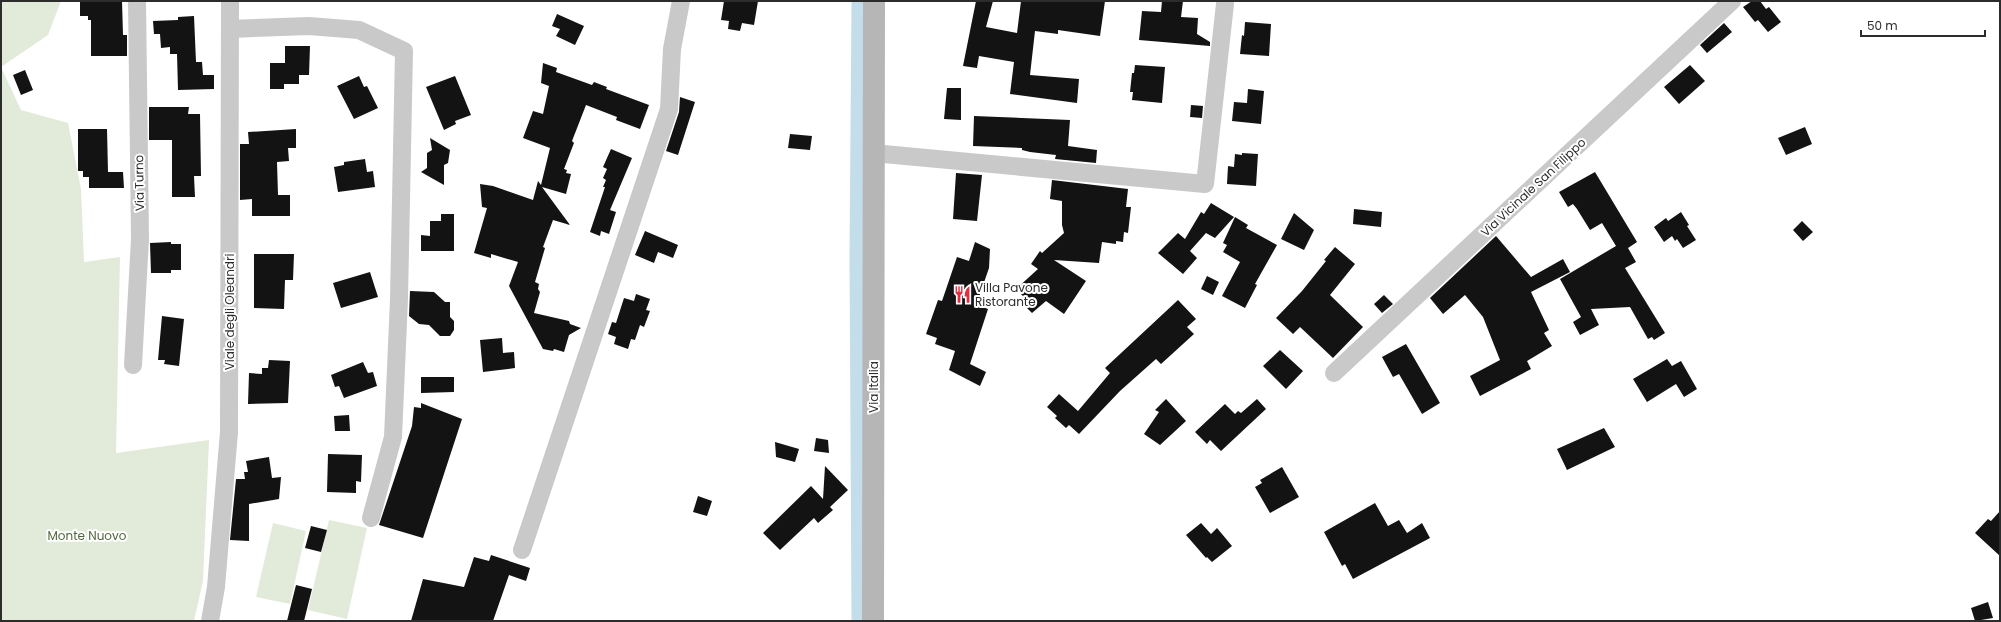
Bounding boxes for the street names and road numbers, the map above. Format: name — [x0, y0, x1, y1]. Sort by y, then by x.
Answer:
street label: Via Vicinale San Filippo — [1477, 134, 1589, 240]
street label: Via Turno — [130, 154, 148, 211]
street label: Viale degli Oleandri — [221, 254, 238, 370]
street label: Via Italia — [865, 361, 882, 413]

